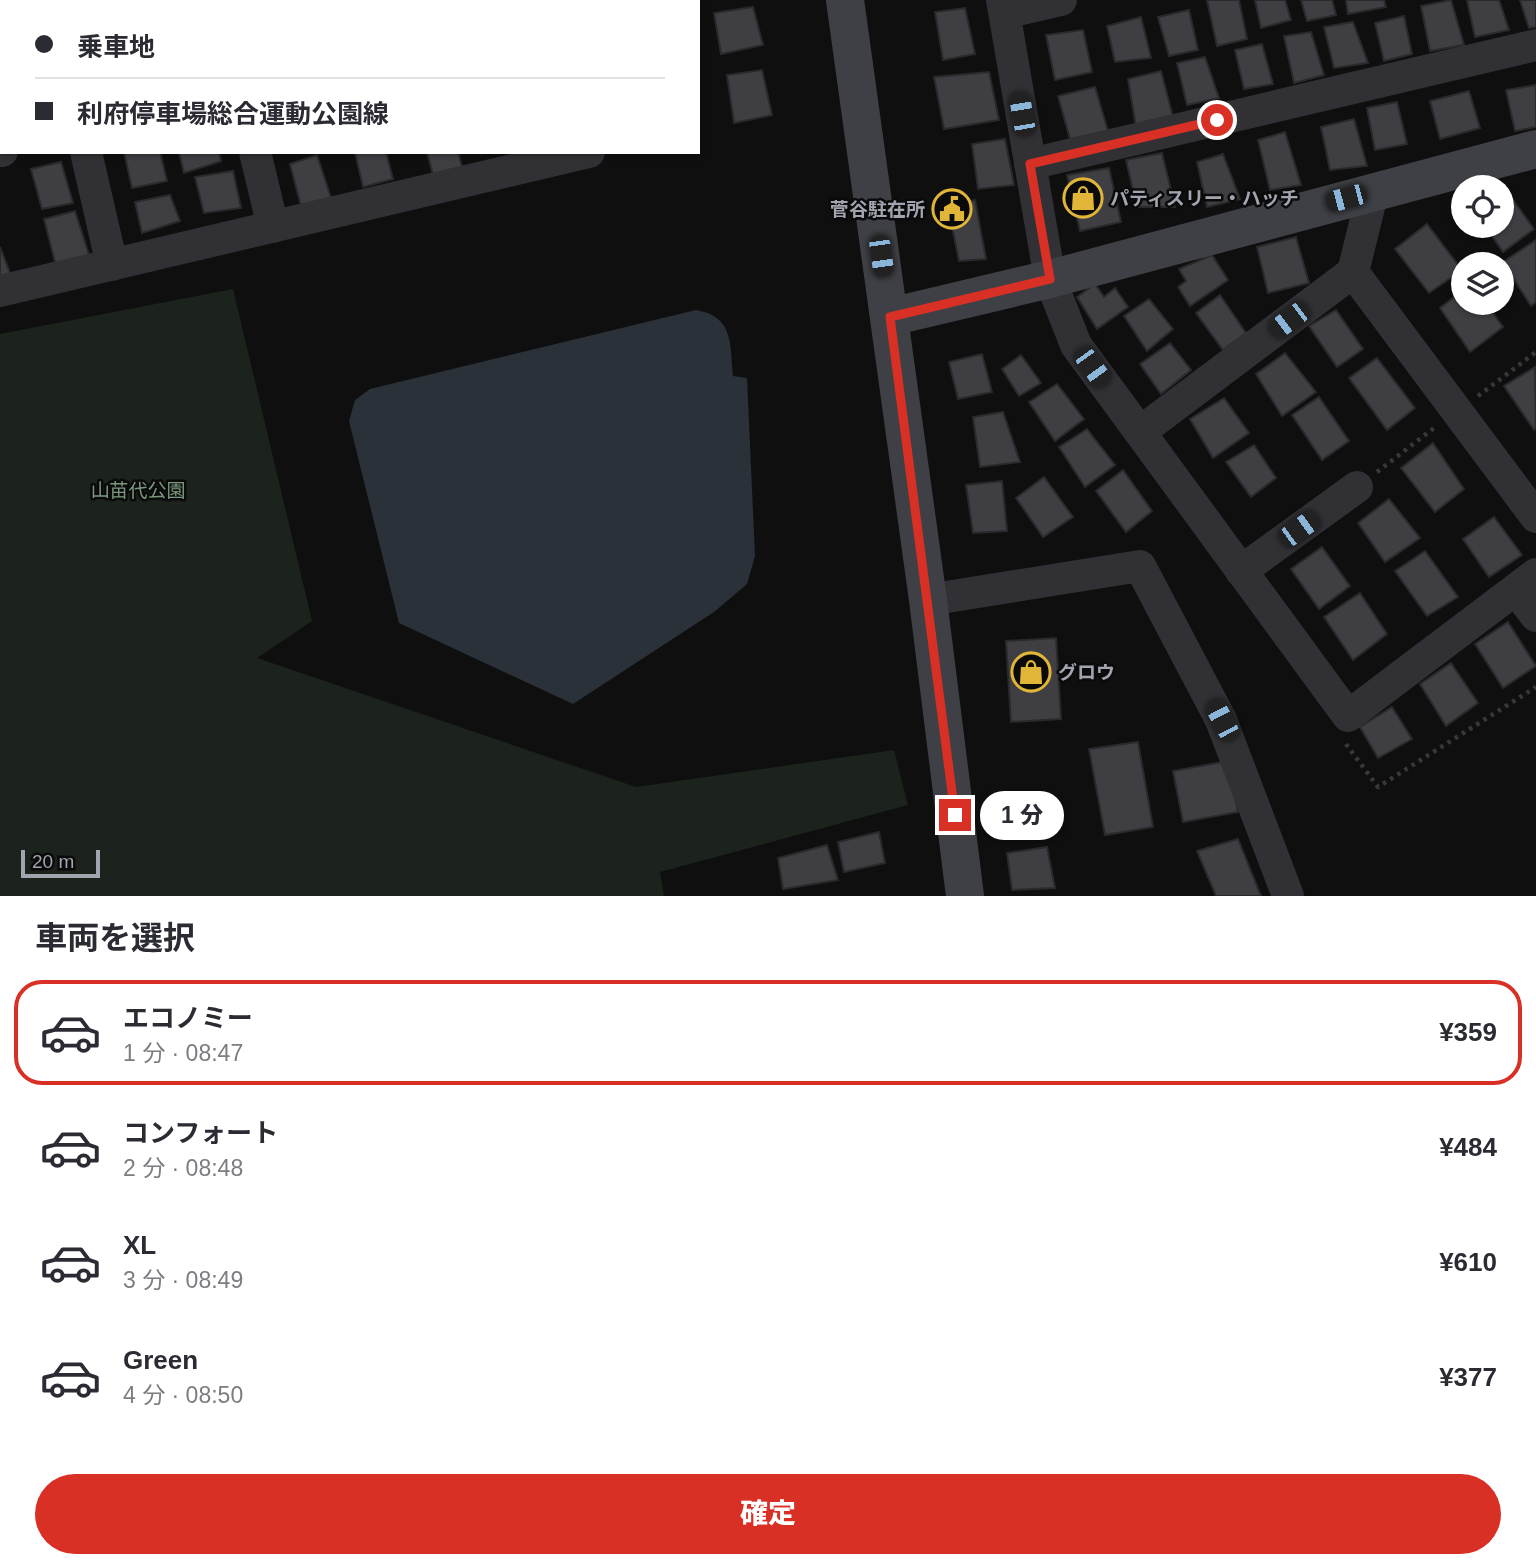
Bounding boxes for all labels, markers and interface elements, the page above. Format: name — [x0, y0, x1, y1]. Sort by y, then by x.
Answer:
text: 乗車地 — [77, 32, 155, 62]
car — [1009, 91, 1036, 137]
text: 利府停車場総合運動公園線 — [77, 99, 389, 129]
route start — [1201, 104, 1233, 136]
map controls — [1451, 175, 1514, 315]
button: locate — [1451, 175, 1514, 238]
shop icon: パティスリー・ハッチ — [1062, 177, 1104, 219]
car — [1323, 182, 1370, 214]
public building icon: 菅谷駐在所 — [931, 188, 973, 230]
place label: パティスリー・ハッチ — [1110, 188, 1299, 209]
place label: 菅谷駐在所 — [830, 199, 925, 220]
car — [868, 234, 895, 278]
button: layers — [1451, 252, 1514, 315]
car — [1266, 299, 1313, 341]
car — [1072, 344, 1113, 390]
park label: 山苗代公園 — [90, 480, 186, 501]
car — [1276, 508, 1323, 550]
shop icon: グロウ — [1010, 651, 1052, 693]
place label: グロウ — [1058, 662, 1115, 683]
car — [1203, 697, 1242, 743]
callout: 1 分 — [979, 790, 1064, 840]
route end — [939, 799, 971, 831]
text: 1 分 — [1001, 802, 1043, 828]
scale bar — [21, 847, 100, 879]
text: 20 m — [32, 851, 74, 872]
text: 車両を選択 — [35, 920, 195, 956]
icon: car — [39, 1001, 102, 1064]
text: エコノミー — [123, 1003, 253, 1033]
text: ¥359 — [1439, 1017, 1497, 1047]
text: 1 分 · 08:47 — [123, 1040, 243, 1066]
icon: car — [39, 1116, 102, 1179]
text: コンフォート — [123, 1118, 278, 1148]
text: ¥484 — [1439, 1132, 1497, 1162]
text: 2 分 · 08:48 — [123, 1155, 243, 1181]
text: XL — [123, 1230, 156, 1260]
icon: car — [39, 1231, 102, 1294]
text: ¥610 — [1439, 1247, 1497, 1277]
text: 3 分 · 08:49 — [123, 1267, 243, 1293]
text: Green — [123, 1345, 198, 1375]
icon: car — [39, 1346, 102, 1409]
text: ¥377 — [1439, 1362, 1497, 1392]
text: 4 分 · 08:50 — [123, 1382, 243, 1408]
button: 確定 — [35, 1474, 1501, 1554]

